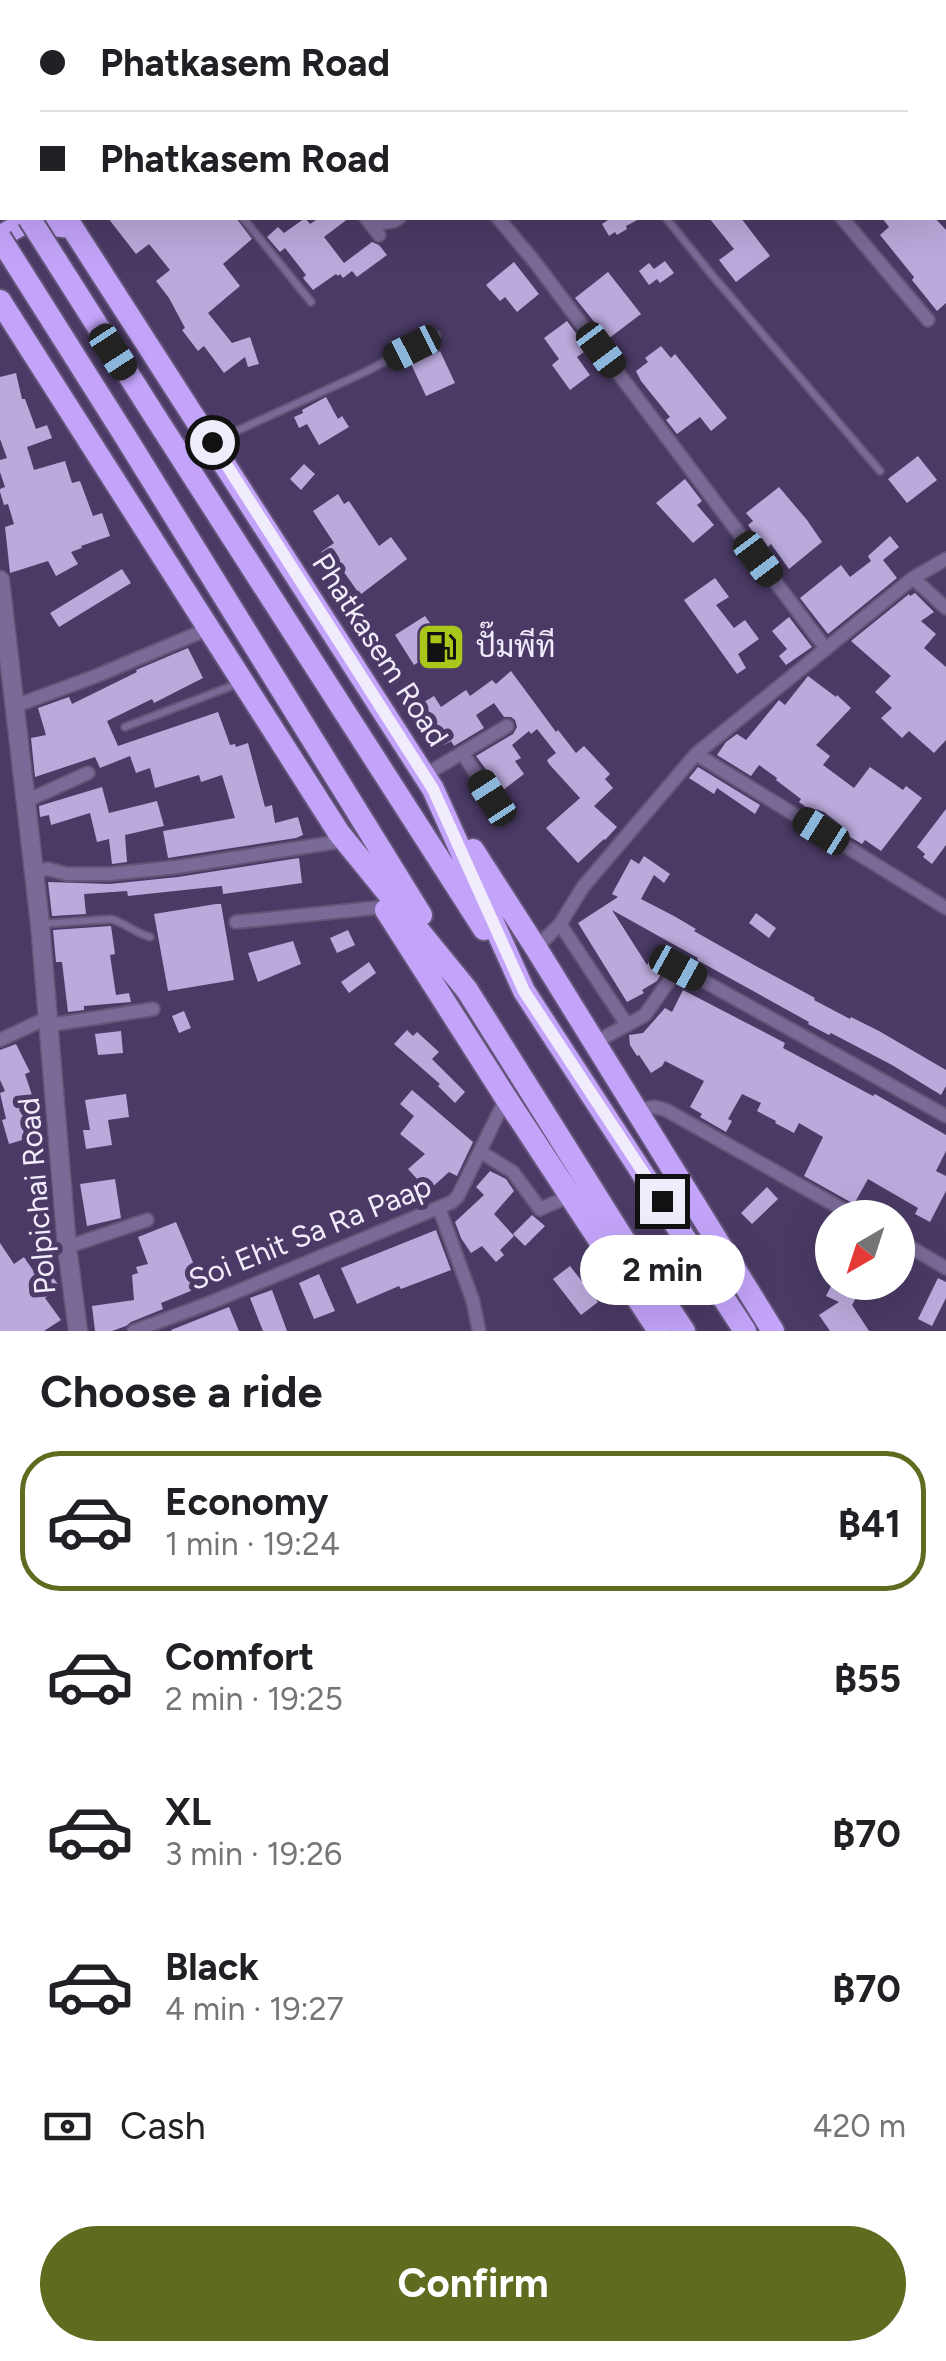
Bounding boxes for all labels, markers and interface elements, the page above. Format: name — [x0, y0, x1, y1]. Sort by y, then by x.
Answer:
text: Phatkasem Road — [100, 40, 390, 86]
text: Phatkasem Road — [100, 136, 390, 182]
car — [571, 317, 631, 383]
car — [84, 319, 142, 385]
car — [378, 321, 446, 375]
route start — [190, 420, 235, 465]
car — [728, 526, 788, 592]
street label: Phatkasem Road — [304, 546, 457, 753]
fuel station icon: ปั๊มพีที — [415, 621, 467, 673]
place label: ปั๊มพีที — [476, 621, 555, 665]
car — [463, 765, 521, 831]
car — [788, 802, 854, 860]
car — [644, 940, 712, 996]
street label: Polpichai Road — [9, 1096, 64, 1296]
street label: Soi Ehit Sa Ra Paap — [183, 1167, 437, 1298]
route end — [640, 1179, 685, 1224]
north arrow — [815, 1200, 915, 1300]
map controls — [815, 1200, 915, 1300]
callout: 2 min — [580, 1236, 744, 1306]
text: 2 min — [622, 1251, 703, 1289]
text: Choose a ride — [40, 1364, 322, 1418]
icon: car — [45, 1476, 135, 1566]
text: Economy — [165, 1479, 328, 1525]
text: ฿41 — [838, 1501, 901, 1547]
text: 1 min · 19:24 — [165, 1525, 340, 1563]
icon: car — [45, 1631, 135, 1721]
text: Comfort — [165, 1634, 314, 1680]
text: ฿55 — [834, 1656, 901, 1702]
text: 2 min · 19:25 — [165, 1680, 343, 1718]
icon: car — [45, 1786, 135, 1876]
text: XL — [165, 1789, 211, 1835]
text: ฿70 — [832, 1811, 901, 1857]
text: 3 min · 19:26 — [165, 1835, 342, 1873]
icon: car — [45, 1941, 135, 2031]
text: Black — [165, 1944, 259, 1990]
text: ฿70 — [832, 1966, 901, 2012]
text: 4 min · 19:27 — [165, 1990, 344, 2028]
icon: cash — [40, 2099, 95, 2154]
text: Cash — [120, 2103, 206, 2149]
text: 420 m — [813, 2107, 906, 2145]
button: Confirm — [40, 2226, 906, 2341]

